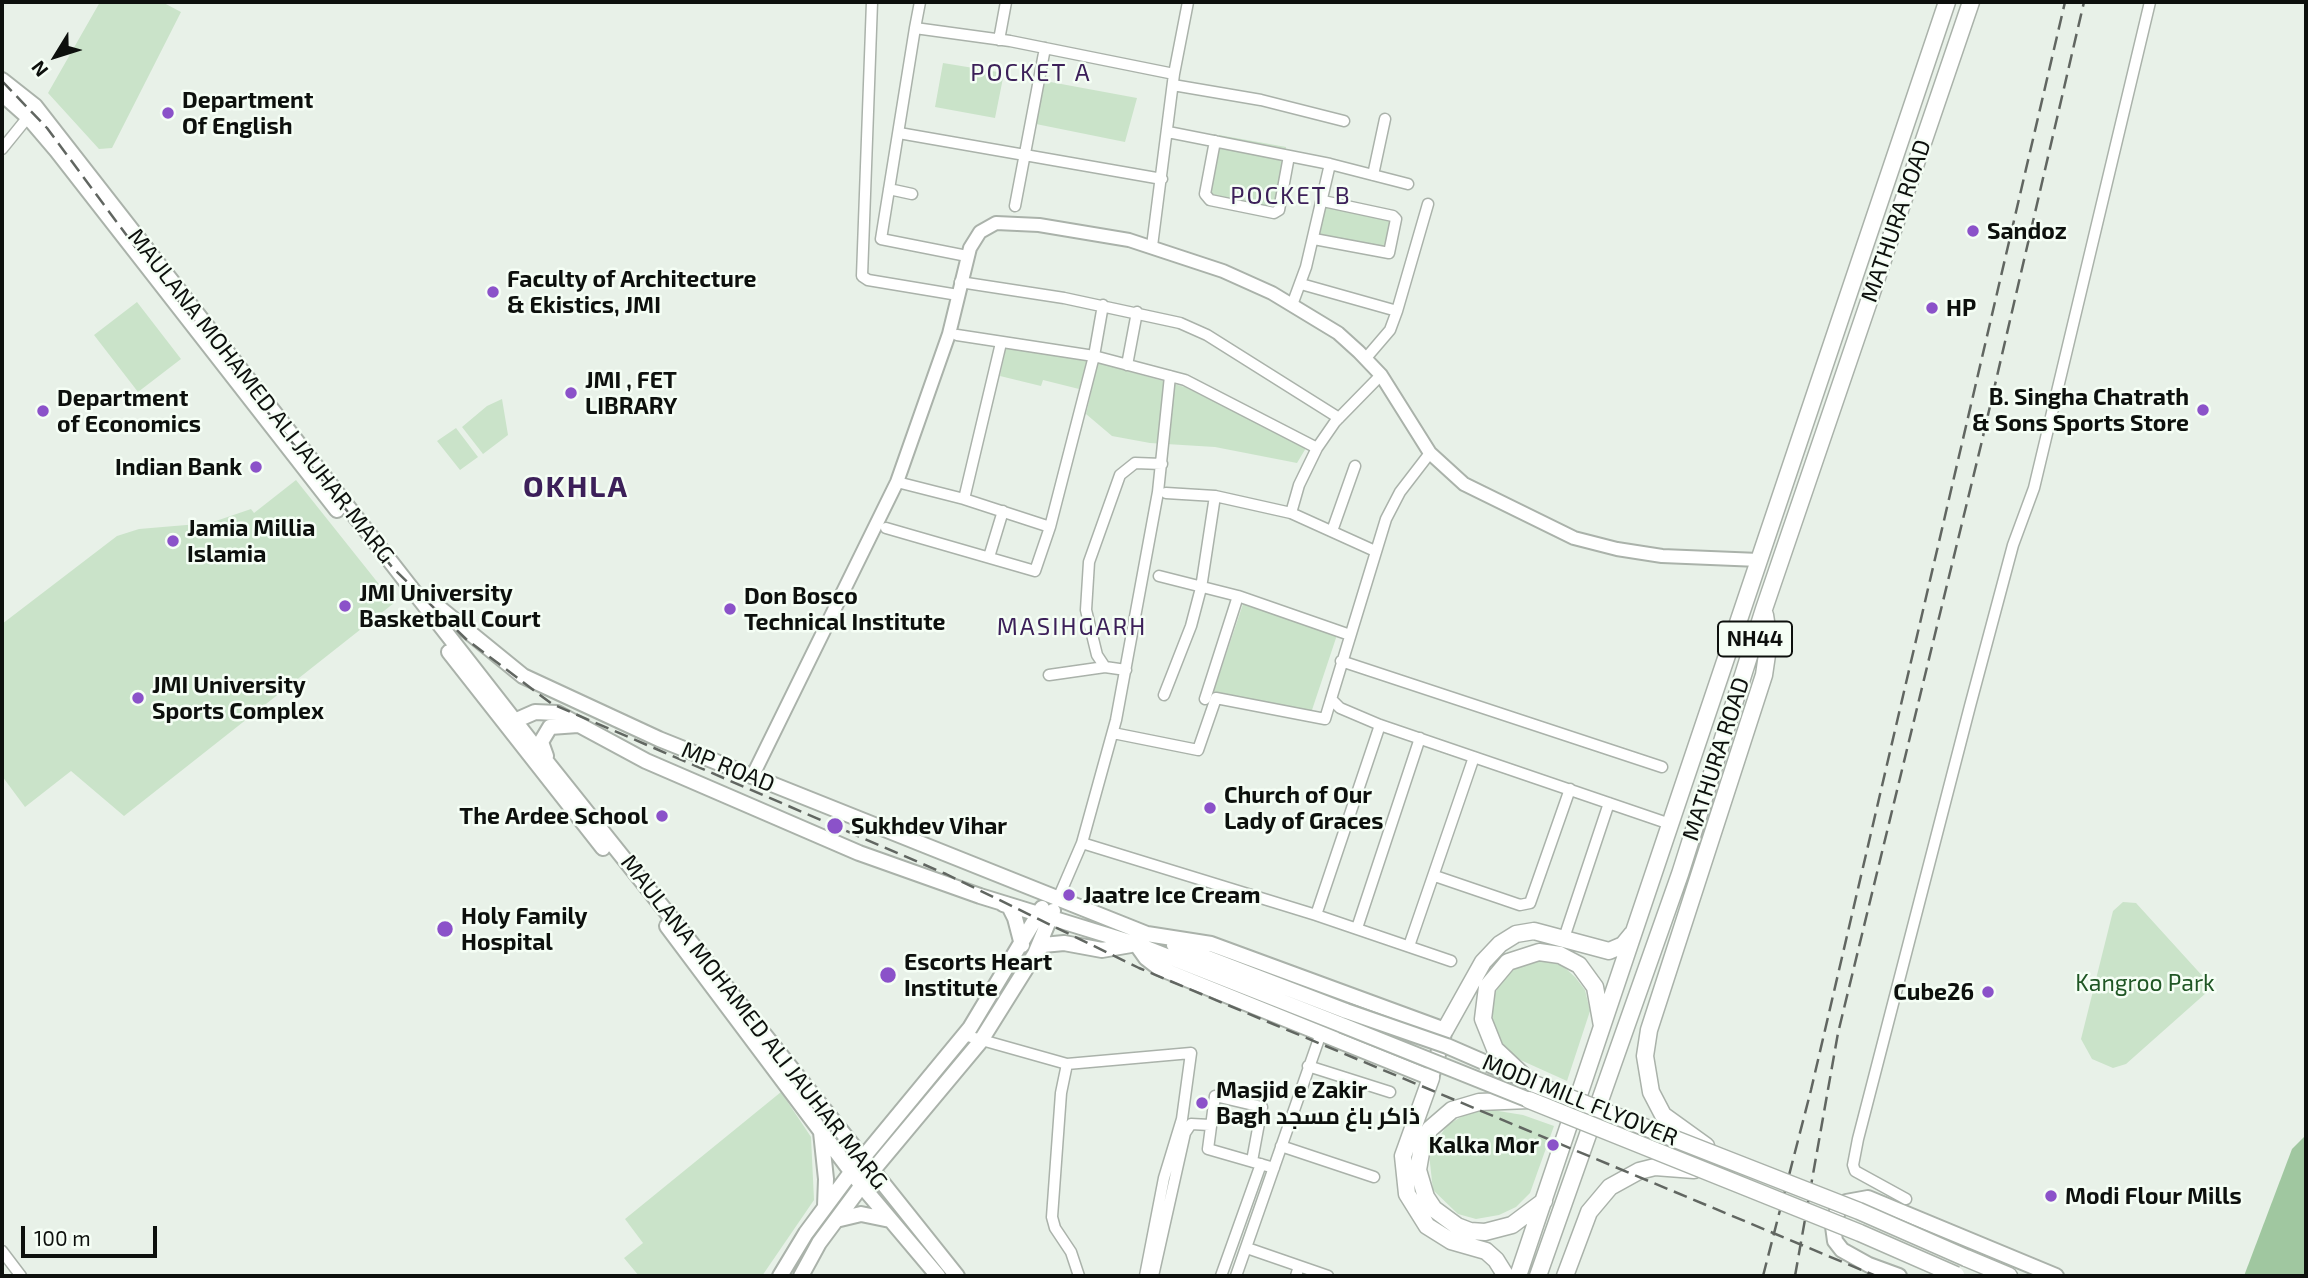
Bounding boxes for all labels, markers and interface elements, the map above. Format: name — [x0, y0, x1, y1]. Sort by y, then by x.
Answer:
north arrow — [21, 21, 91, 91]
text: N — [26, 57, 52, 82]
district label: POCKET A — [971, 59, 1091, 87]
place label: Department Of English — [182, 86, 313, 140]
marker: Department Of English — [160, 105, 176, 121]
street label: MATHURA ROAD — [1855, 136, 1937, 306]
district label: POCKET B — [1231, 182, 1351, 210]
place label: Sandoz — [1987, 217, 2067, 245]
street label: MAULANA MOHAMED ALI JAUHAR MARG — [122, 223, 400, 569]
marker: Sandoz — [1965, 223, 1981, 239]
place label: Faculty of Architecture & Ekistics, JMI — [507, 265, 757, 319]
marker: Faculty of Architecture & Ekistics, JMI — [485, 284, 501, 300]
place label: HP — [1946, 294, 1976, 322]
marker: HP — [1924, 300, 1940, 316]
place label: JMI , FET LIBRARY — [585, 366, 677, 420]
place label: B. Singha Chatrath & Sons Sports Store — [1972, 383, 2189, 437]
place label: Department of Economics — [57, 384, 201, 438]
marker: JMI , FET LIBRARY — [563, 385, 579, 401]
marker: B. Singha Chatrath & Sons Sports Store — [2195, 402, 2211, 418]
marker: Department of Economics — [35, 403, 51, 419]
place label: Indian Bank — [115, 453, 242, 481]
marker: Indian Bank — [248, 459, 264, 475]
district label: OKHLA — [524, 469, 628, 505]
place label: Jamia Millia Islamia — [187, 514, 315, 568]
marker: Jamia Millia Islamia — [165, 533, 181, 549]
place label: JMI University Basketball Court — [359, 579, 541, 633]
place label: Don Bosco Technical Institute — [744, 582, 946, 636]
marker: JMI University Basketball Court — [337, 598, 353, 614]
marker: Don Bosco Technical Institute — [722, 601, 738, 617]
district label: MASIHGARH — [998, 613, 1146, 641]
road number: NH44 — [1718, 622, 1792, 656]
place label: JMI University Sports Complex — [152, 671, 324, 725]
street label: MATHURA ROAD — [1677, 674, 1755, 844]
marker: JMI University Sports Complex — [130, 690, 146, 706]
street label: MP ROAD — [677, 736, 779, 798]
place label: Church of Our Lady of Graces — [1224, 781, 1383, 835]
marker: Church of Our Lady of Graces — [1202, 800, 1218, 816]
place label: The Ardee School — [459, 802, 648, 830]
marker: The Ardee School — [654, 808, 670, 824]
place label: Sukhdev Vihar — [851, 812, 1007, 840]
marker: Sukhdev Vihar — [825, 816, 845, 836]
street label: MAULANA MOHAMED ALI JAUHAR MARG — [615, 849, 893, 1195]
place label: Jaatre Ice Cream — [1083, 881, 1260, 909]
marker: Jaatre Ice Cream — [1061, 887, 1077, 903]
place label: Holy Family Hospital — [461, 902, 587, 956]
marker: Holy Family Hospital — [435, 919, 455, 939]
place label: Escorts Heart Institute — [904, 948, 1052, 1002]
marker: Escorts Heart Institute — [878, 965, 898, 985]
park label: Kangroo Park — [2075, 969, 2215, 997]
place label: Cube26 — [1893, 978, 1974, 1006]
marker: Cube26 — [1980, 984, 1996, 1000]
street label: MODI MILL FLYOVER — [1478, 1048, 1682, 1152]
place label: Masjid e Zakir Bagh ذاکر باغ مسجد — [1216, 1076, 1420, 1130]
marker: Masjid e Zakir Bagh ذاکر باغ مسجد — [1194, 1095, 1210, 1111]
place label: Kalka Mor — [1428, 1131, 1539, 1159]
marker: Kalka Mor — [1545, 1137, 1561, 1153]
place label: Modi Flour Mills — [2065, 1182, 2242, 1210]
marker: Modi Flour Mills — [2043, 1188, 2059, 1204]
scale bar — [24, 1212, 161, 1256]
text: 100 m — [34, 1225, 91, 1250]

